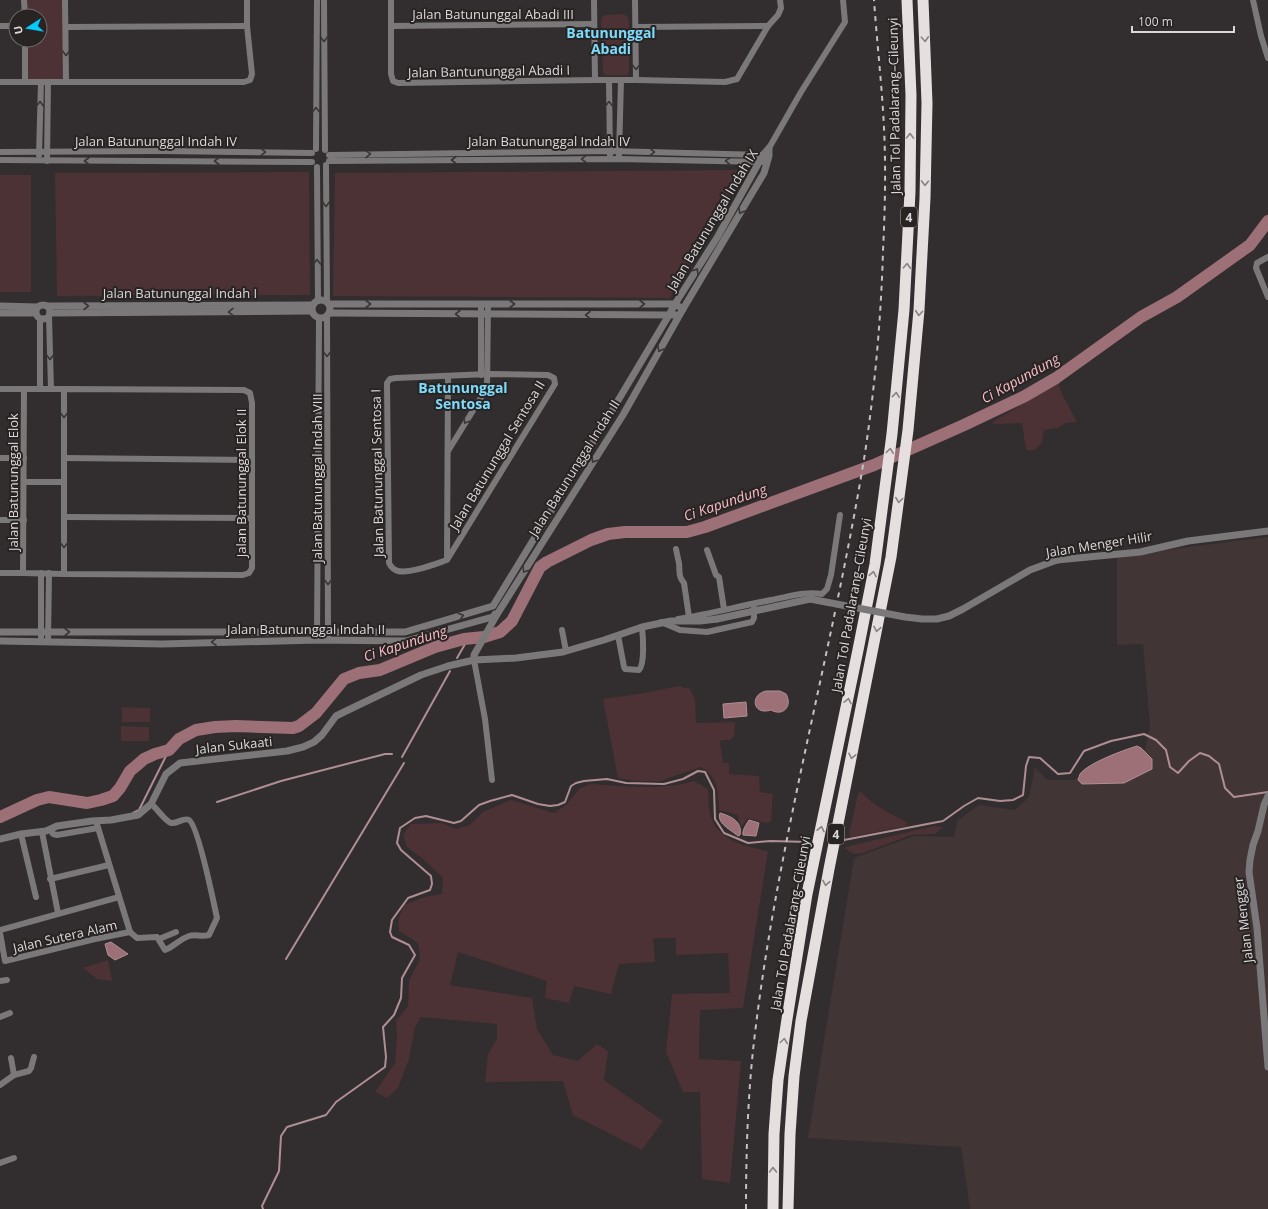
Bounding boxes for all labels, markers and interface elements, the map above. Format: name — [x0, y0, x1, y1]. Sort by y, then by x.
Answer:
street label: Jalan Batununggal Abadi III — [410, 5, 574, 23]
north arrow — [8, 8, 48, 48]
scale bar — [1132, 8, 1234, 34]
text: 100 m — [1138, 13, 1173, 30]
street label: Jalan Tol Padalarang–Cileunyi — [883, 17, 905, 197]
district label: Batununggal Abadi — [566, 23, 656, 58]
text: U — [10, 25, 26, 36]
one-way arrow — [320, 36, 328, 42]
one-way arrow — [921, 36, 930, 42]
one-way arrow — [62, 50, 70, 56]
street label: Jalan Bantununggal Abadi I — [406, 61, 570, 81]
one-way arrow — [632, 64, 640, 70]
one-way arrow — [36, 101, 44, 107]
one-way arrow — [605, 101, 613, 107]
one-way arrow — [312, 107, 320, 113]
street label: Jalan Batununggal Indah IV — [73, 132, 237, 150]
street label: Jalan Batununggal Indah IV — [466, 132, 630, 150]
one-way arrow — [906, 133, 914, 139]
street label: Jalan Batununggal Indah IX — [662, 146, 762, 296]
one-way arrow — [260, 148, 266, 156]
one-way arrow — [649, 148, 655, 156]
one-way arrow — [365, 150, 371, 158]
one-way arrow — [581, 155, 587, 163]
one-way arrow — [451, 156, 457, 165]
one-way arrow — [84, 157, 90, 165]
one-way arrow — [214, 157, 220, 165]
one-way arrow — [725, 157, 731, 165]
one-way arrow — [921, 180, 929, 186]
one-way arrow — [322, 201, 330, 207]
one-way arrow — [739, 207, 746, 215]
road number: 4 — [901, 207, 917, 227]
one-way arrow — [313, 259, 321, 265]
one-way arrow — [902, 263, 911, 269]
one-way arrow — [691, 268, 699, 275]
street label: Jalan Batununggal Indah I — [101, 284, 257, 302]
one-way arrow — [365, 300, 371, 308]
one-way arrow — [509, 300, 515, 308]
one-way arrow — [639, 300, 645, 308]
one-way arrow — [83, 302, 89, 310]
one-way arrow — [228, 308, 234, 316]
one-way arrow — [455, 310, 461, 318]
one-way arrow — [915, 310, 924, 316]
one-way arrow — [585, 311, 591, 319]
one-way arrow — [658, 344, 665, 352]
water label: Ci Kapundung — [977, 348, 1063, 407]
one-way arrow — [323, 351, 331, 357]
one-way arrow — [46, 354, 54, 360]
street label: Jalan Batununggal Sentosa II — [444, 377, 549, 535]
district label: Batununggal Sentosa — [418, 378, 508, 413]
street label: Jalan Batununggal Sentosa I — [367, 389, 387, 559]
one-way arrow — [891, 392, 900, 398]
street label: Jalan Batununggal Indah VIII — [308, 393, 326, 565]
street label: Jalan Batununggal Indah II — [523, 396, 624, 542]
street label: Jalan Batununggal Elok II — [232, 409, 250, 559]
one-way arrow — [60, 412, 68, 418]
street label: Jalan Batununggal Elok — [4, 413, 22, 553]
one-way arrow — [464, 417, 471, 424]
one-way arrow — [885, 448, 894, 454]
one-way arrow — [591, 456, 599, 463]
water label: Ci Kapundung — [681, 479, 770, 525]
one-way arrow — [895, 497, 904, 504]
street label: Jalan Tol Padalarang–Cileunyi — [826, 516, 875, 696]
street label: Jalan Menger Hilir — [1043, 527, 1154, 562]
one-way arrow — [60, 542, 68, 548]
one-way arrow — [522, 566, 529, 573]
one-way arrow — [868, 571, 876, 577]
one-way arrow — [324, 579, 332, 585]
one-way arrow — [457, 612, 464, 621]
street label: Jalan Batununggal Indah II — [225, 620, 385, 638]
water label: Ci Kapundung — [361, 620, 450, 665]
one-way arrow — [874, 626, 882, 632]
one-way arrow — [64, 628, 70, 636]
one-way arrow — [211, 637, 217, 646]
one-way arrow — [843, 698, 851, 704]
street label: Jalan Sukaati — [193, 732, 273, 758]
one-way arrow — [848, 753, 856, 759]
road number: 4 — [828, 824, 844, 844]
one-way arrow — [816, 825, 825, 832]
street label: Jalan Tol Padalarang–Cileunyi — [765, 834, 814, 1014]
street label: Jalan Mengger — [1229, 875, 1257, 966]
one-way arrow — [822, 880, 831, 887]
street label: Jalan Sutera Alam — [9, 915, 119, 957]
one-way arrow — [779, 1038, 788, 1044]
one-way arrow — [769, 1167, 777, 1173]

